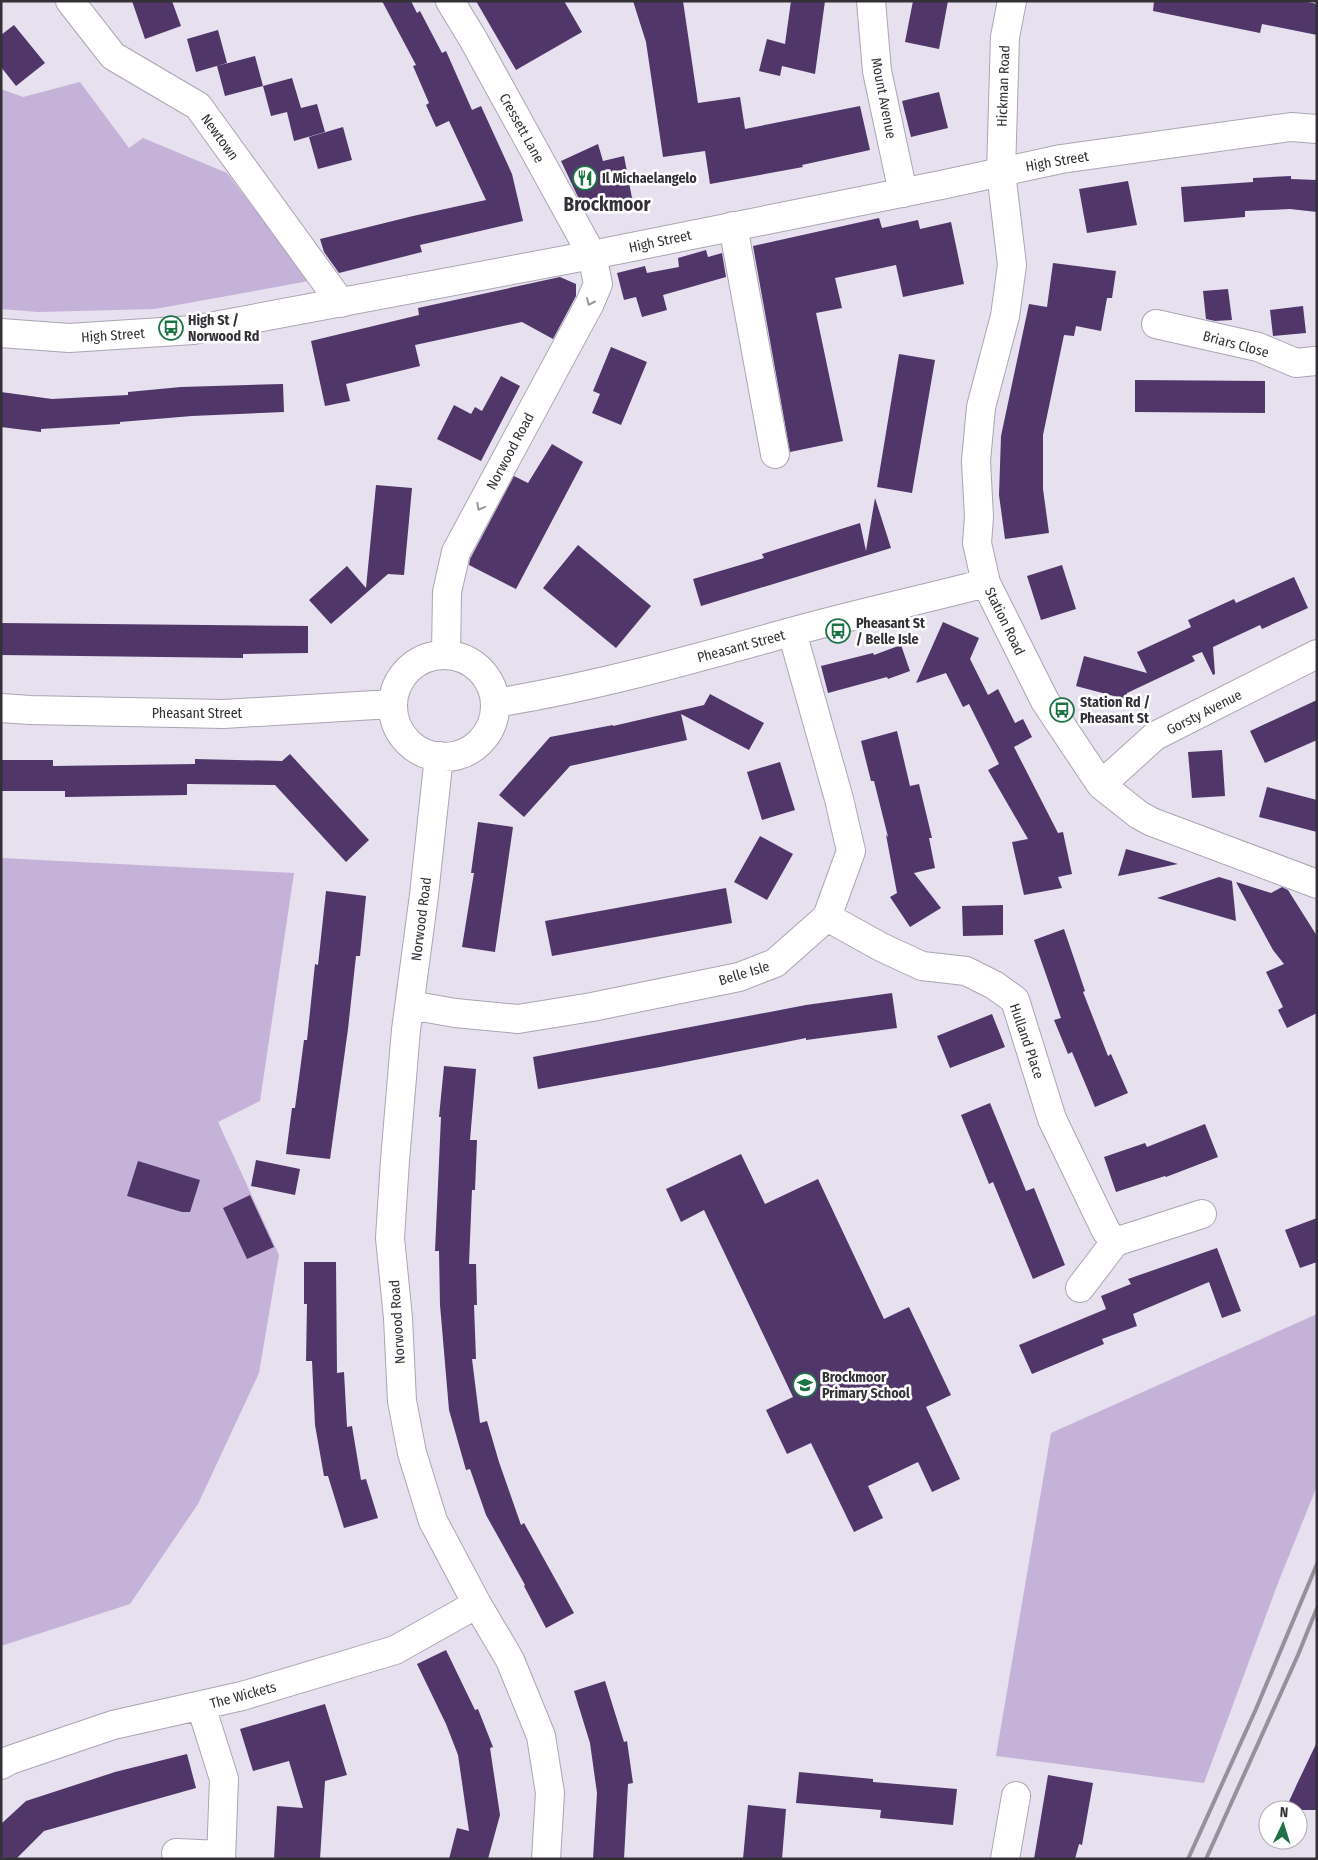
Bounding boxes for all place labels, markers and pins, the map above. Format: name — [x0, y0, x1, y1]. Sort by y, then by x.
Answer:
restaurant icon: Il Michaelangelo — [572, 165, 598, 191]
place label: Il Michaelangelo — [602, 170, 697, 187]
place label: High St / Norwood Rd — [188, 312, 259, 345]
bus stop icon: High St / Norwood Rd — [158, 315, 184, 341]
place label: Pheasant St / Belle Isle — [856, 615, 926, 648]
bus stop icon: Pheasant St / Belle Isle — [825, 618, 851, 644]
place label: Station Rd / Pheasant St — [1080, 694, 1150, 727]
bus stop icon: Station Rd / Pheasant St — [1049, 697, 1075, 723]
place label: Brockmoor Primary School — [822, 1369, 910, 1402]
school or university icon: Brockmoor Primary School — [792, 1372, 818, 1398]

